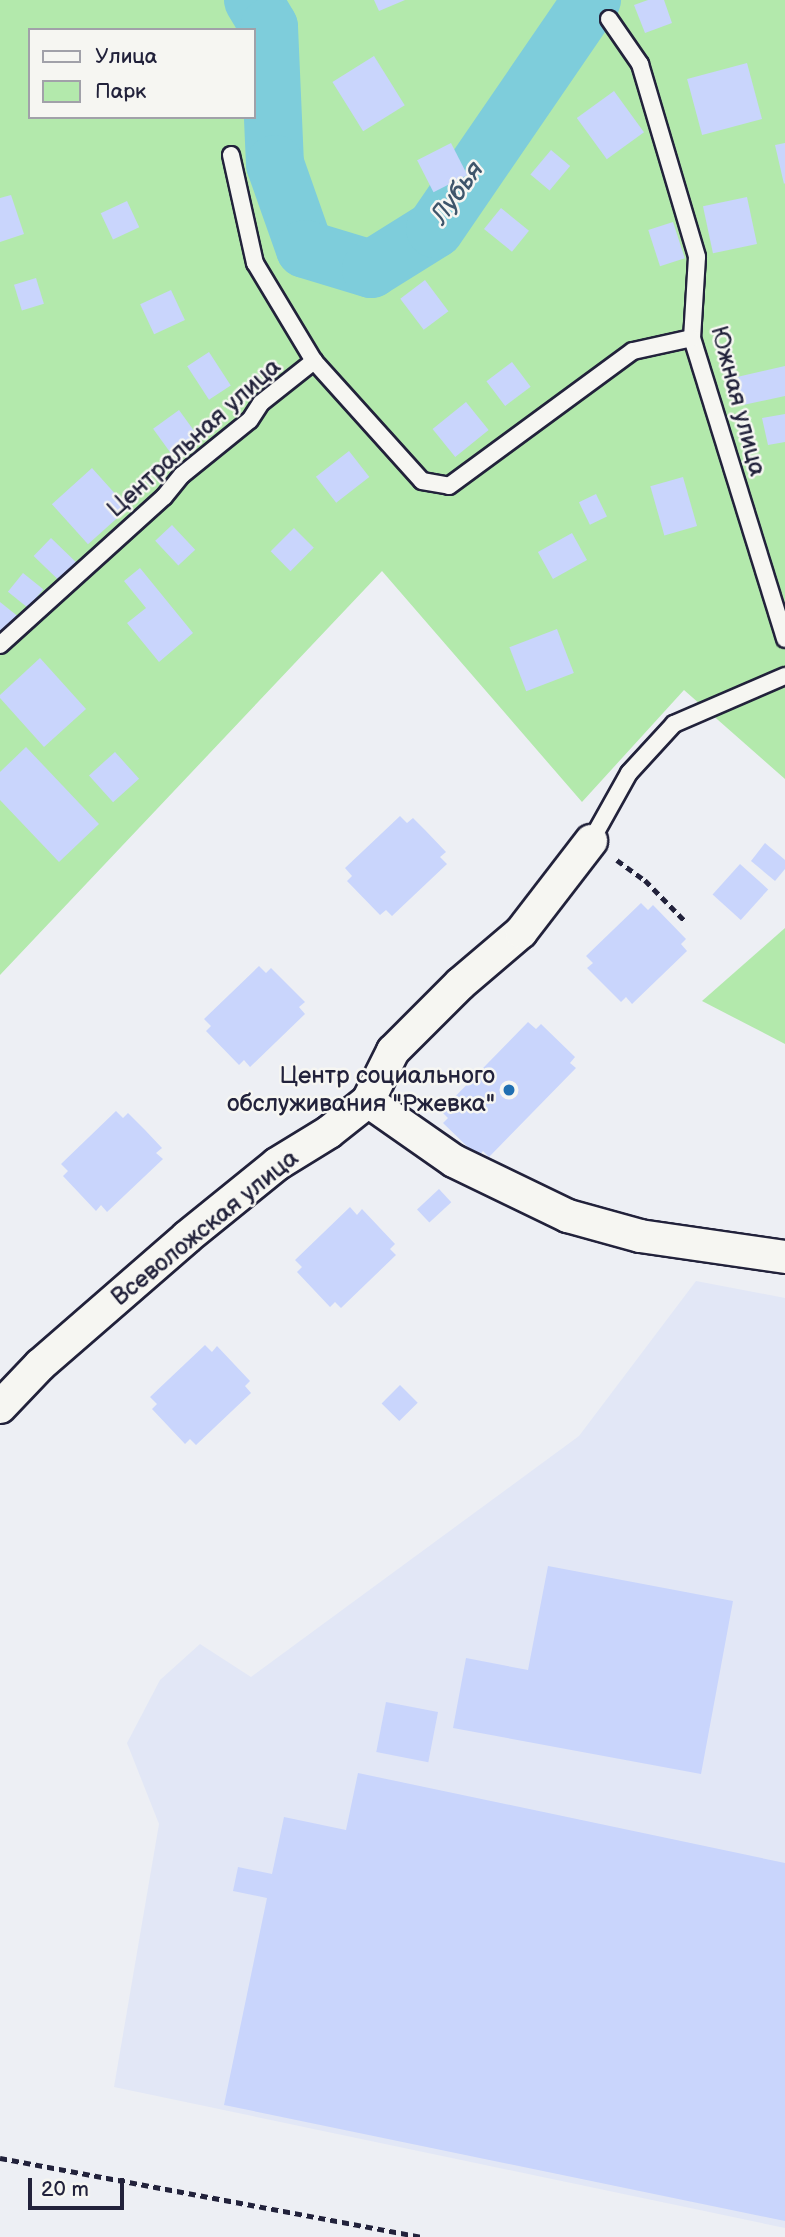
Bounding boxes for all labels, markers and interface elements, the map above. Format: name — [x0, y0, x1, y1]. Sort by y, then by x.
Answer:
legend — [28, 28, 256, 119]
text: Улица — [95, 44, 157, 69]
text: Парк — [95, 79, 146, 104]
water label: Лубья — [425, 155, 491, 231]
street label: Южная улица — [704, 323, 772, 479]
street label: Центральная улица — [101, 352, 287, 524]
place label: Центр социального обслуживания "Ржевка" — [227, 1062, 495, 1118]
marker: Центр социального обслуживания "Ржевка" — [501, 1082, 517, 1098]
street label: Всеволожская улица — [106, 1144, 304, 1312]
scale bar — [32, 2164, 128, 2208]
text: 20 m — [41, 2177, 89, 2202]

